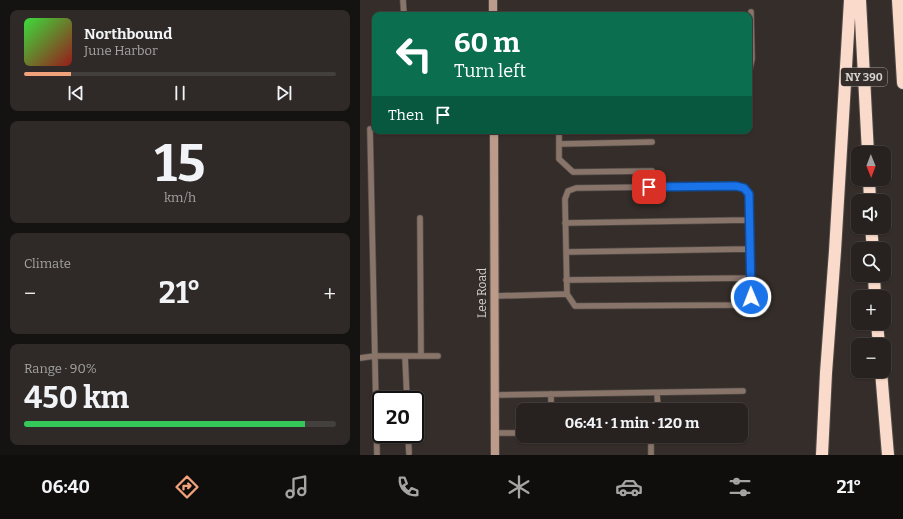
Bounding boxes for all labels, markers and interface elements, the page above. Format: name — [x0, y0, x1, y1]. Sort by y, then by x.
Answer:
text: Northbound — [84, 25, 172, 43]
text: 60 m — [454, 26, 520, 59]
icon: left — [388, 28, 440, 80]
text: June Harbor — [84, 43, 158, 58]
text: Turn left — [454, 60, 526, 82]
road number: NY 390 — [841, 68, 887, 86]
icon: previous — [65, 82, 87, 104]
icon: pause — [169, 82, 191, 104]
icon: next — [273, 82, 295, 104]
icon: arrive — [432, 104, 454, 126]
text: Then — [388, 106, 424, 124]
text: 15 — [155, 132, 205, 195]
north arrow — [851, 146, 891, 186]
map controls — [851, 146, 891, 378]
pin — [632, 170, 666, 204]
icon: arrive — [638, 176, 660, 198]
text: km/h — [164, 190, 196, 205]
button: sound — [851, 194, 891, 234]
button: search — [851, 242, 891, 282]
text: Climate — [24, 256, 71, 271]
street label: Lee Road — [475, 268, 489, 318]
text: 21° — [159, 275, 201, 311]
position arrow — [730, 276, 772, 318]
text: − — [24, 280, 36, 307]
text: + — [323, 280, 336, 307]
button: + — [851, 290, 891, 330]
button: − — [851, 338, 891, 378]
text: Range · 90% — [24, 361, 97, 376]
text: 450 km — [24, 380, 129, 416]
speed limit sign: 20 — [372, 391, 424, 443]
text: 06:41 · 1 min · 120 m — [565, 414, 699, 432]
icon: directions — [173, 473, 201, 501]
icon: music — [283, 473, 311, 501]
icon: phone — [394, 473, 422, 501]
icon: climate — [505, 473, 533, 501]
icon: car — [615, 473, 643, 501]
icon: filters — [726, 473, 754, 501]
text: 06:40 — [41, 476, 90, 498]
text: 21° — [836, 476, 862, 498]

